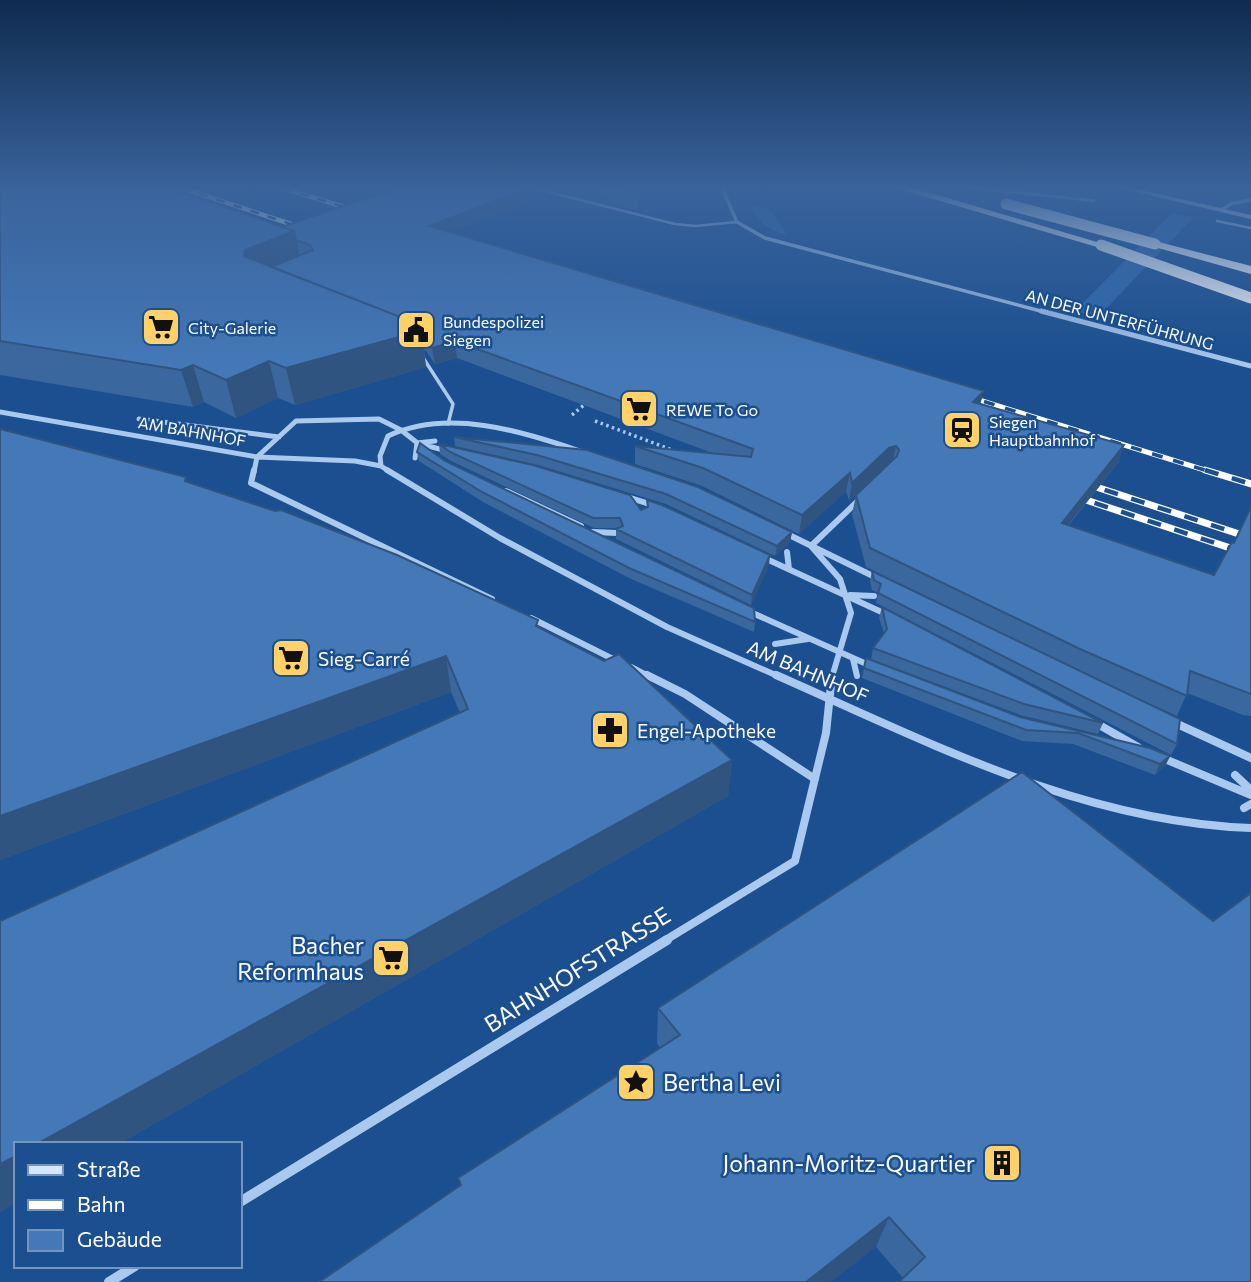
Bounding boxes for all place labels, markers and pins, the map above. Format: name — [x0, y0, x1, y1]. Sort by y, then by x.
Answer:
supermarket icon: City-Galerie — [140, 306, 182, 348]
public building icon: Bundespolizei Siegen — [395, 309, 437, 351]
place label: Bundespolizei Siegen — [443, 312, 544, 349]
place label: City-Galerie — [188, 318, 276, 337]
supermarket icon: REWE To Go — [618, 388, 660, 430]
place label: REWE To Go — [666, 400, 758, 419]
station icon: Siegen Hauptbahnhof — [941, 409, 983, 451]
place label: Siegen Hauptbahnhof — [989, 412, 1096, 449]
supermarket icon: Sieg-Carré — [270, 637, 312, 679]
place label: Sieg-Carré — [318, 647, 410, 670]
pharmacy icon: Engel-Apotheke — [589, 709, 631, 751]
place label: Engel-Apotheke — [637, 719, 776, 742]
place label: Bacher Reformhaus — [237, 931, 364, 985]
supermarket icon: Bacher Reformhaus — [370, 937, 412, 979]
place icon: Bertha Levi — [615, 1061, 657, 1103]
place label: Bertha Levi — [663, 1068, 781, 1096]
building icon: Johann-Moritz-Quartier — [981, 1142, 1023, 1184]
place label: Johann-Moritz-Quartier — [722, 1149, 975, 1177]

